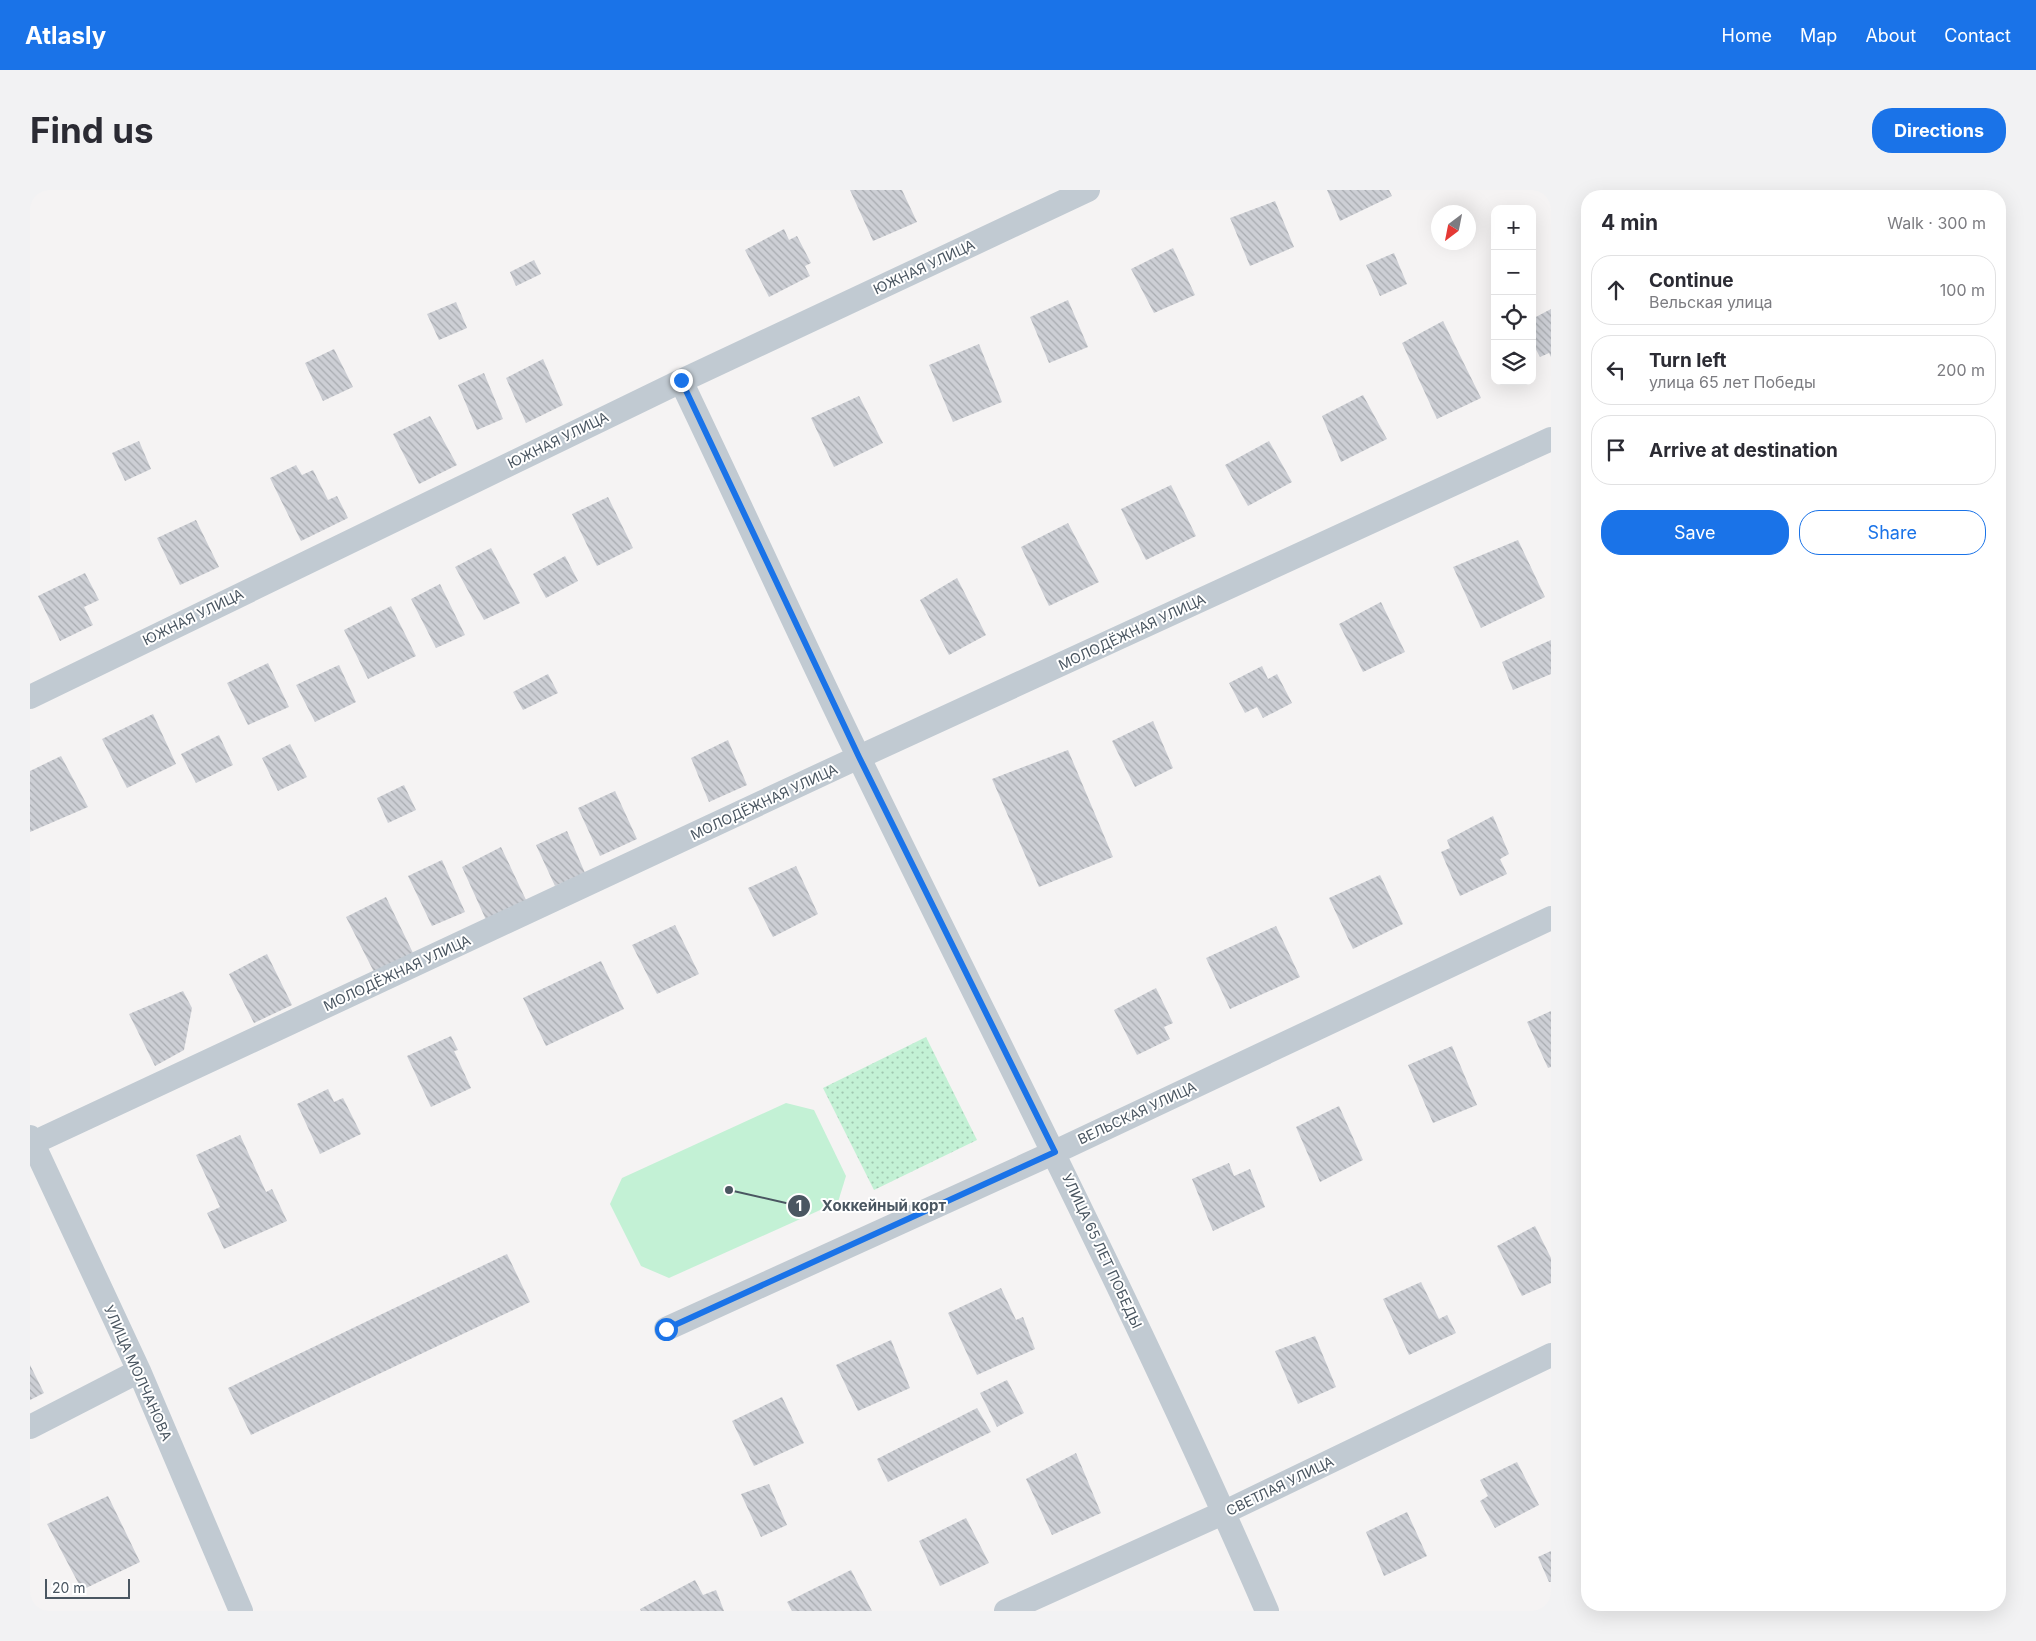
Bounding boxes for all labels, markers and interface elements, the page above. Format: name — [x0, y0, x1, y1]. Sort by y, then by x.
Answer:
text: Atlasly — [25, 21, 106, 50]
text: Home — [1722, 25, 1772, 46]
text: Map — [1800, 25, 1837, 46]
text: About — [1865, 25, 1916, 46]
text: Contact — [1944, 25, 2011, 46]
button: Directions — [1872, 108, 2006, 153]
text: Find us — [30, 109, 154, 151]
north arrow — [1431, 205, 1476, 250]
map controls — [1491, 205, 1536, 385]
button: + — [1491, 205, 1536, 250]
text: 4 min — [1601, 210, 1658, 235]
text: Walk · 300 m — [1887, 213, 1986, 233]
street label: ЮЖНАЯ УЛИЦА — [870, 235, 978, 298]
button: − — [1491, 250, 1536, 295]
text: Continue — [1649, 269, 1734, 292]
icon: ahead — [1602, 276, 1630, 304]
text: 100 m — [1940, 280, 1985, 300]
text: Вельская улица — [1649, 292, 1773, 312]
button: locate — [1491, 295, 1536, 340]
button: layers — [1491, 340, 1536, 385]
text: Turn left — [1649, 349, 1727, 372]
icon: left — [1602, 356, 1630, 384]
text: 200 m — [1937, 360, 1985, 380]
route end — [670, 369, 693, 392]
text: улица 65 лет Победы — [1649, 372, 1816, 392]
street label: ЮЖНАЯ УЛИЦА — [505, 408, 611, 471]
icon: arrive — [1602, 436, 1630, 464]
text: Arrive at destination — [1649, 439, 1838, 462]
button: Save — [1601, 510, 1789, 555]
button: Share — [1799, 510, 1986, 555]
street label: ЮЖНАЯ УЛИЦА — [140, 585, 246, 648]
street label: МОЛОДЁЖНАЯ УЛИЦА — [1055, 590, 1208, 673]
street label: МОЛОДЁЖНАЯ УЛИЦА — [687, 760, 840, 843]
street label: МОЛОДЁЖНАЯ УЛИЦА — [320, 931, 473, 1014]
street label: ВЕЛЬСКАЯ УЛИЦА — [1075, 1077, 1199, 1147]
street label: УЛИЦА 65 ЛЕТ ПОБЕДЫ — [1059, 1171, 1146, 1331]
callout: Хоккейный корт — [787, 1191, 956, 1221]
text: 1 — [796, 1196, 802, 1215]
text: Хоккейный корт — [822, 1196, 947, 1215]
street label: УЛИЦА МОЛЧАНОВА — [101, 1302, 176, 1444]
route start — [655, 1318, 678, 1341]
street label: СВЕТЛАЯ УЛИЦА — [1223, 1452, 1337, 1519]
scale bar — [45, 1576, 130, 1599]
text: 20 m — [52, 1579, 86, 1596]

